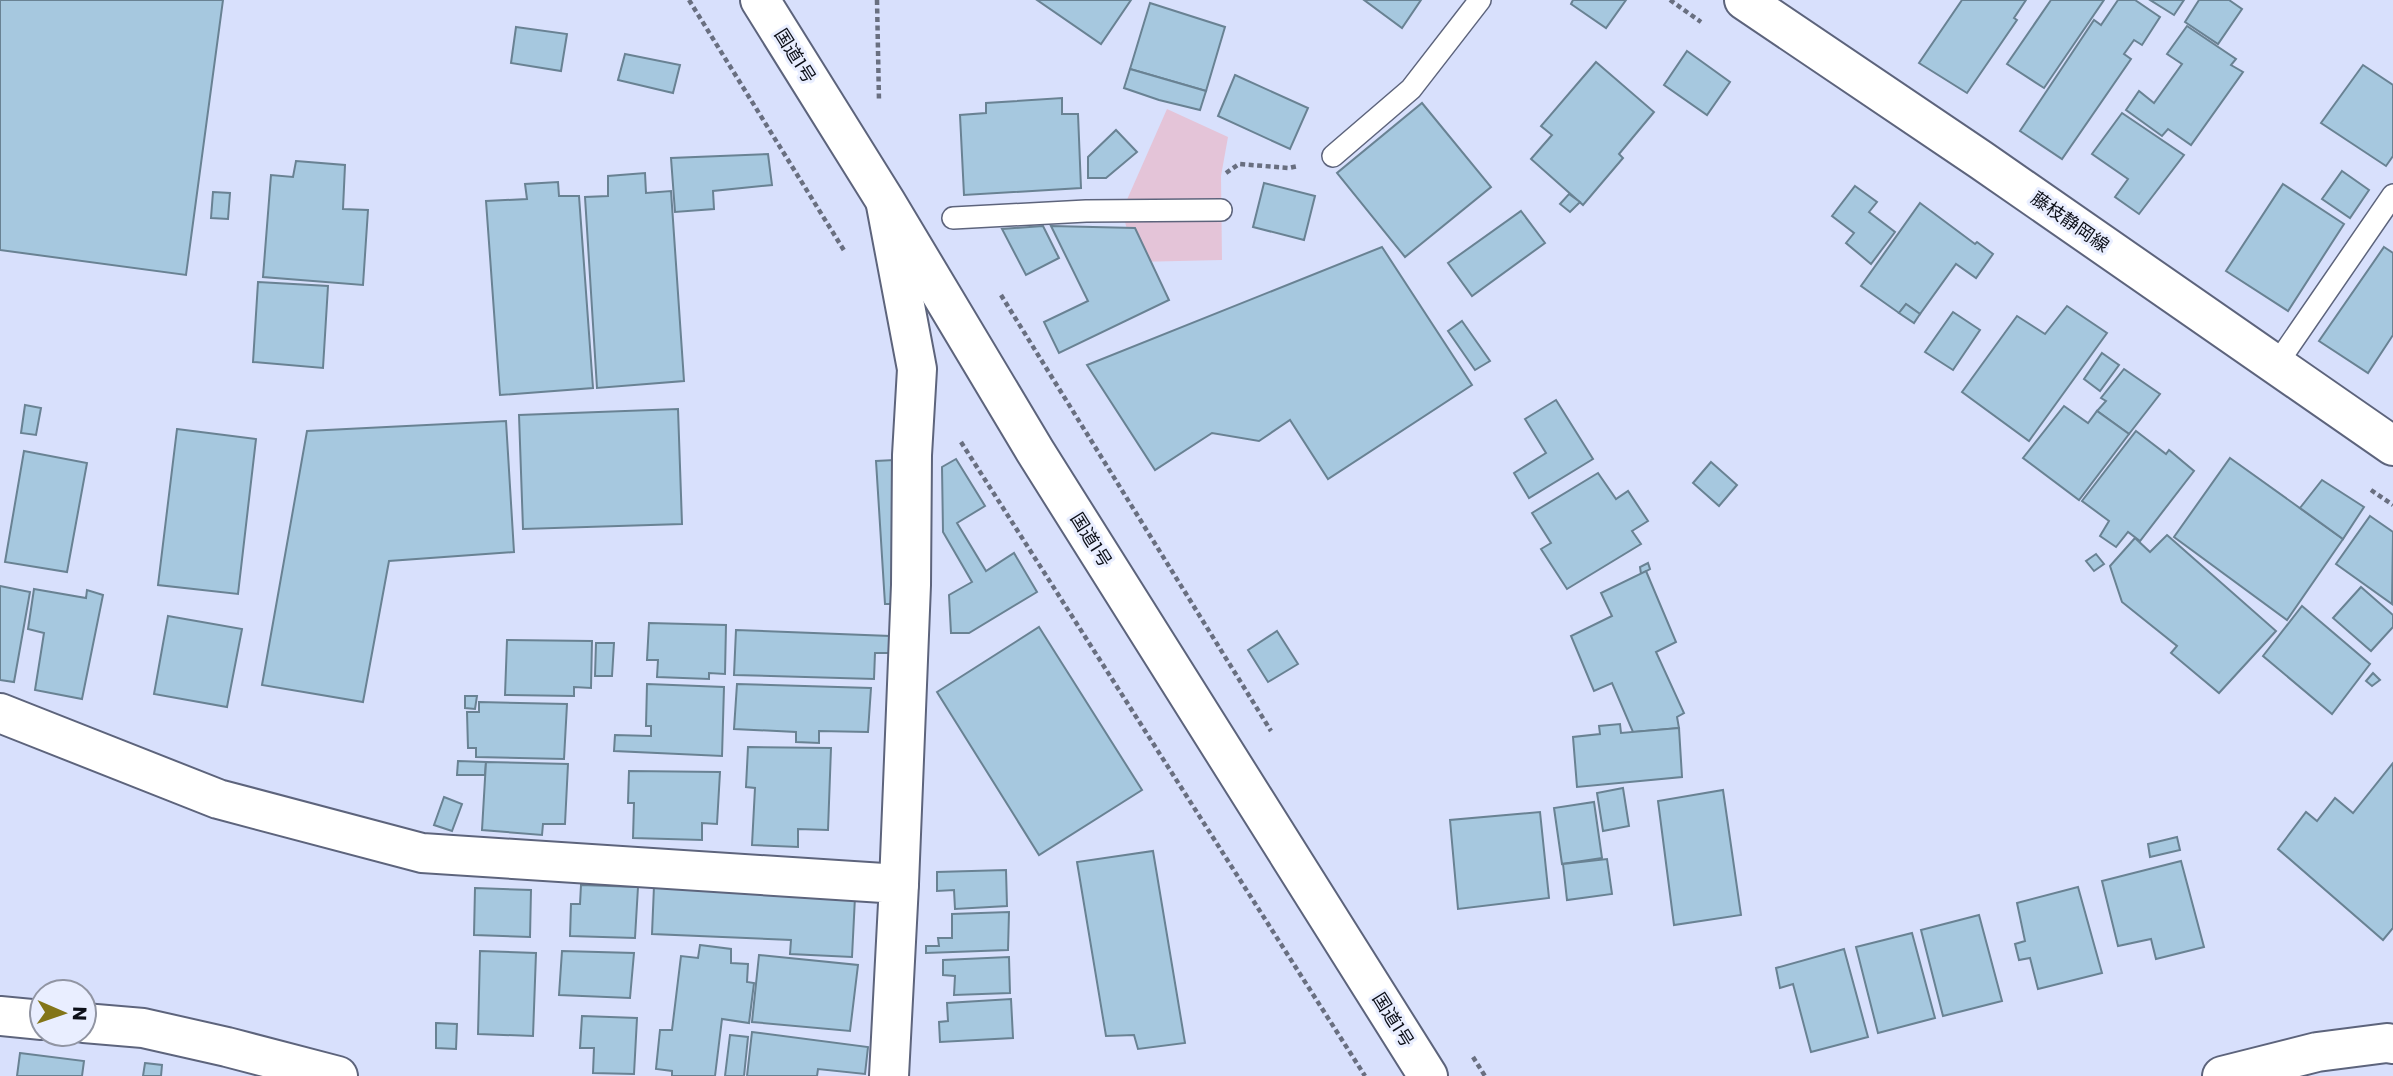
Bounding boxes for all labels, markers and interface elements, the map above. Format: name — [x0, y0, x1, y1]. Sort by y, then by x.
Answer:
street label: 国道1号 — [769, 24, 822, 88]
street label: 藤枝静岡線 — [2026, 186, 2114, 258]
street label: 国道1号 — [1065, 508, 1118, 572]
north arrow — [28, 978, 98, 1048]
street label: 国道1号 — [1367, 988, 1420, 1052]
text: N — [66, 1006, 93, 1021]

